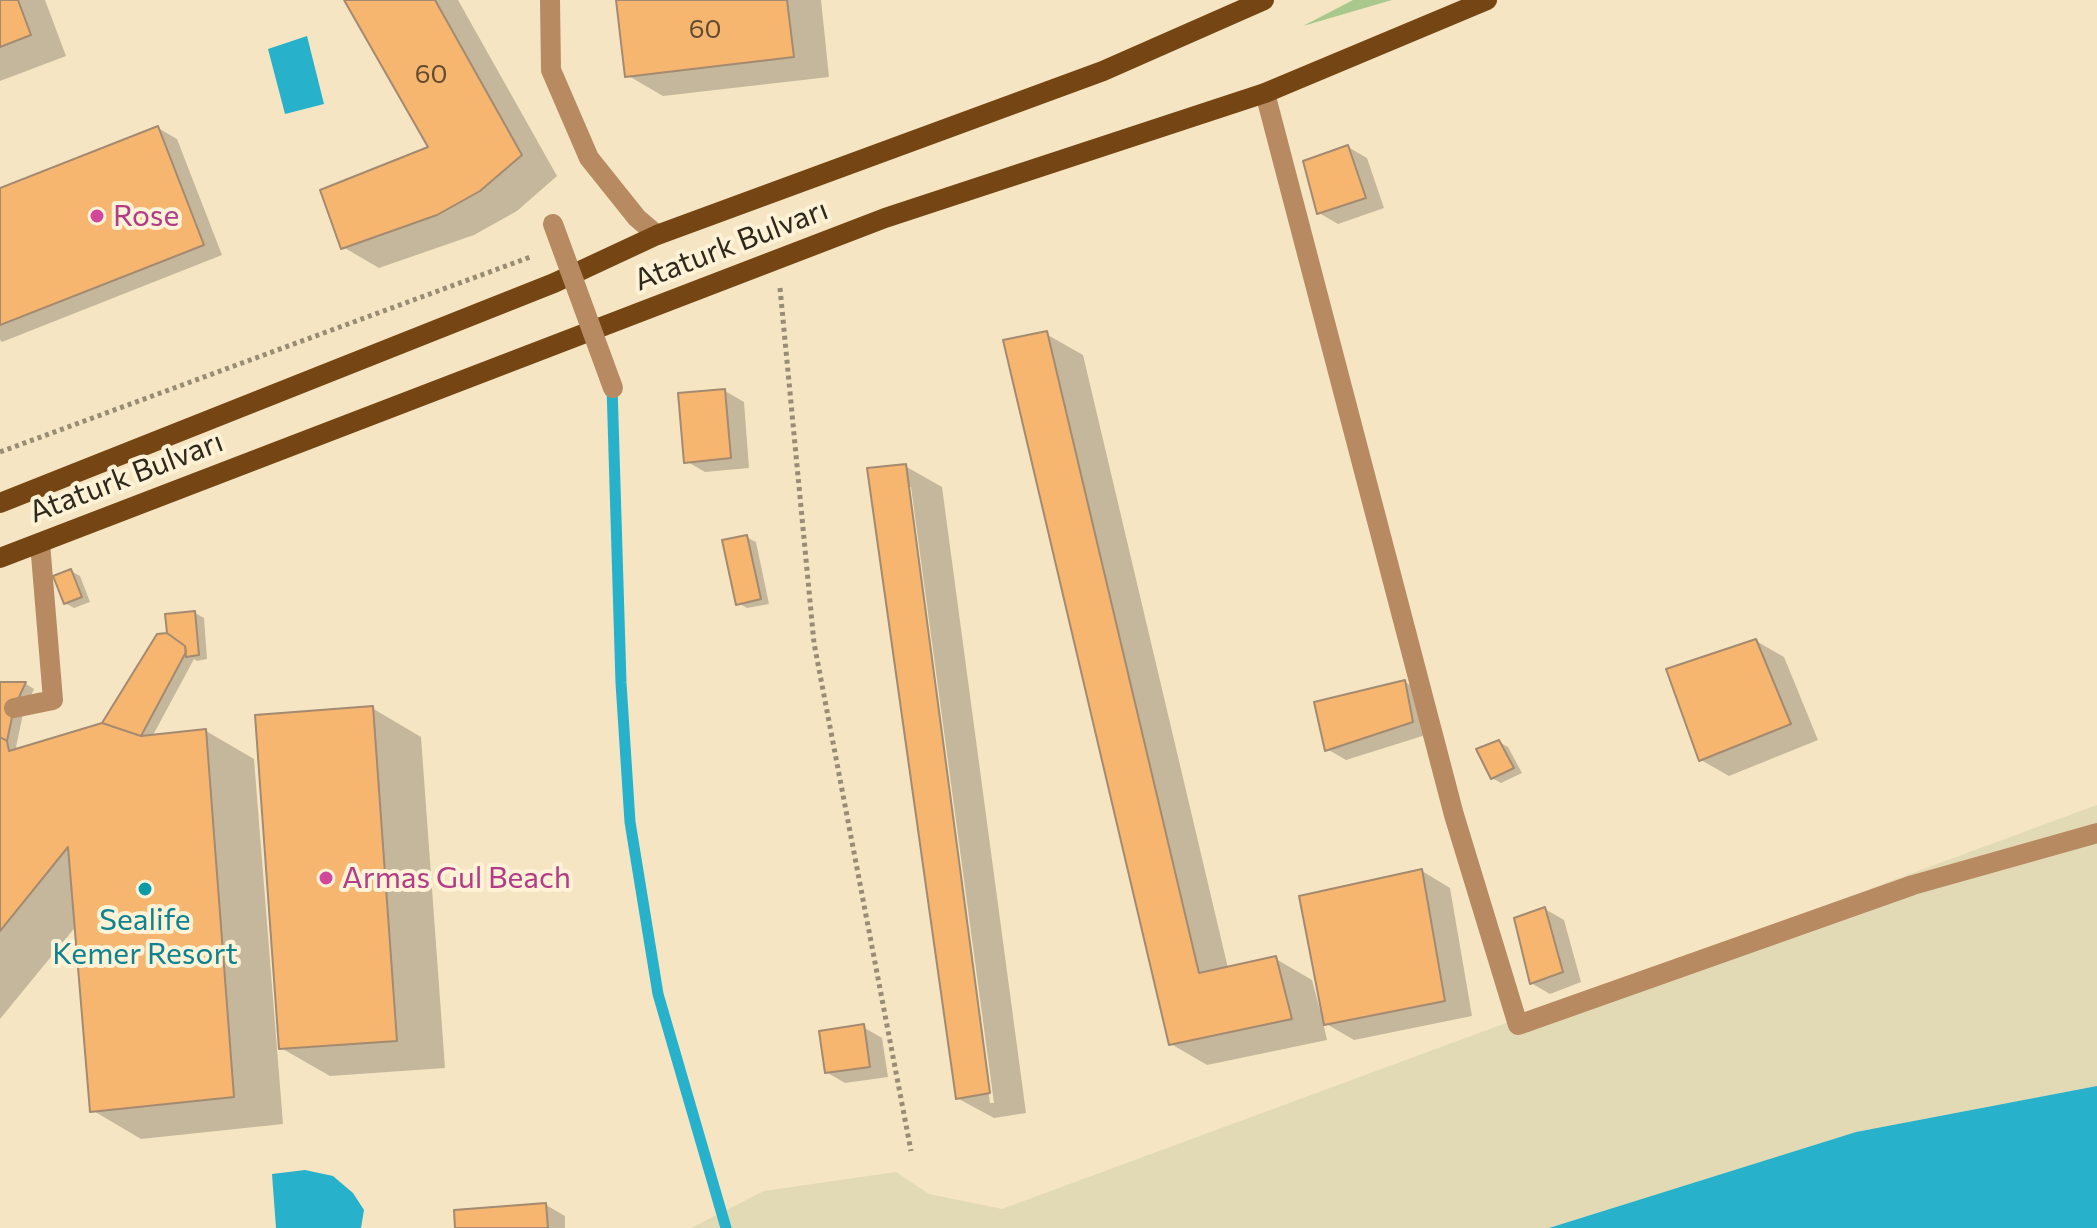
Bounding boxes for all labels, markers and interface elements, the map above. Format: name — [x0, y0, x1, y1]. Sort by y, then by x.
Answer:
house number: 60 — [689, 13, 721, 45]
house number: 60 — [415, 58, 447, 90]
street label: Ataturk Bulvarı — [629, 192, 833, 298]
place label: Rose — [113, 198, 179, 234]
marker: Rose — [88, 207, 106, 225]
street label: Ataturk Bulvarı — [24, 424, 228, 530]
place label: Armas Gul Beach — [342, 860, 571, 896]
marker: Armas Gul Beach — [317, 869, 335, 887]
marker: Sealife Kemer Resort — [136, 880, 154, 898]
place label: Sealife Kemer Resort — [52, 902, 238, 972]

